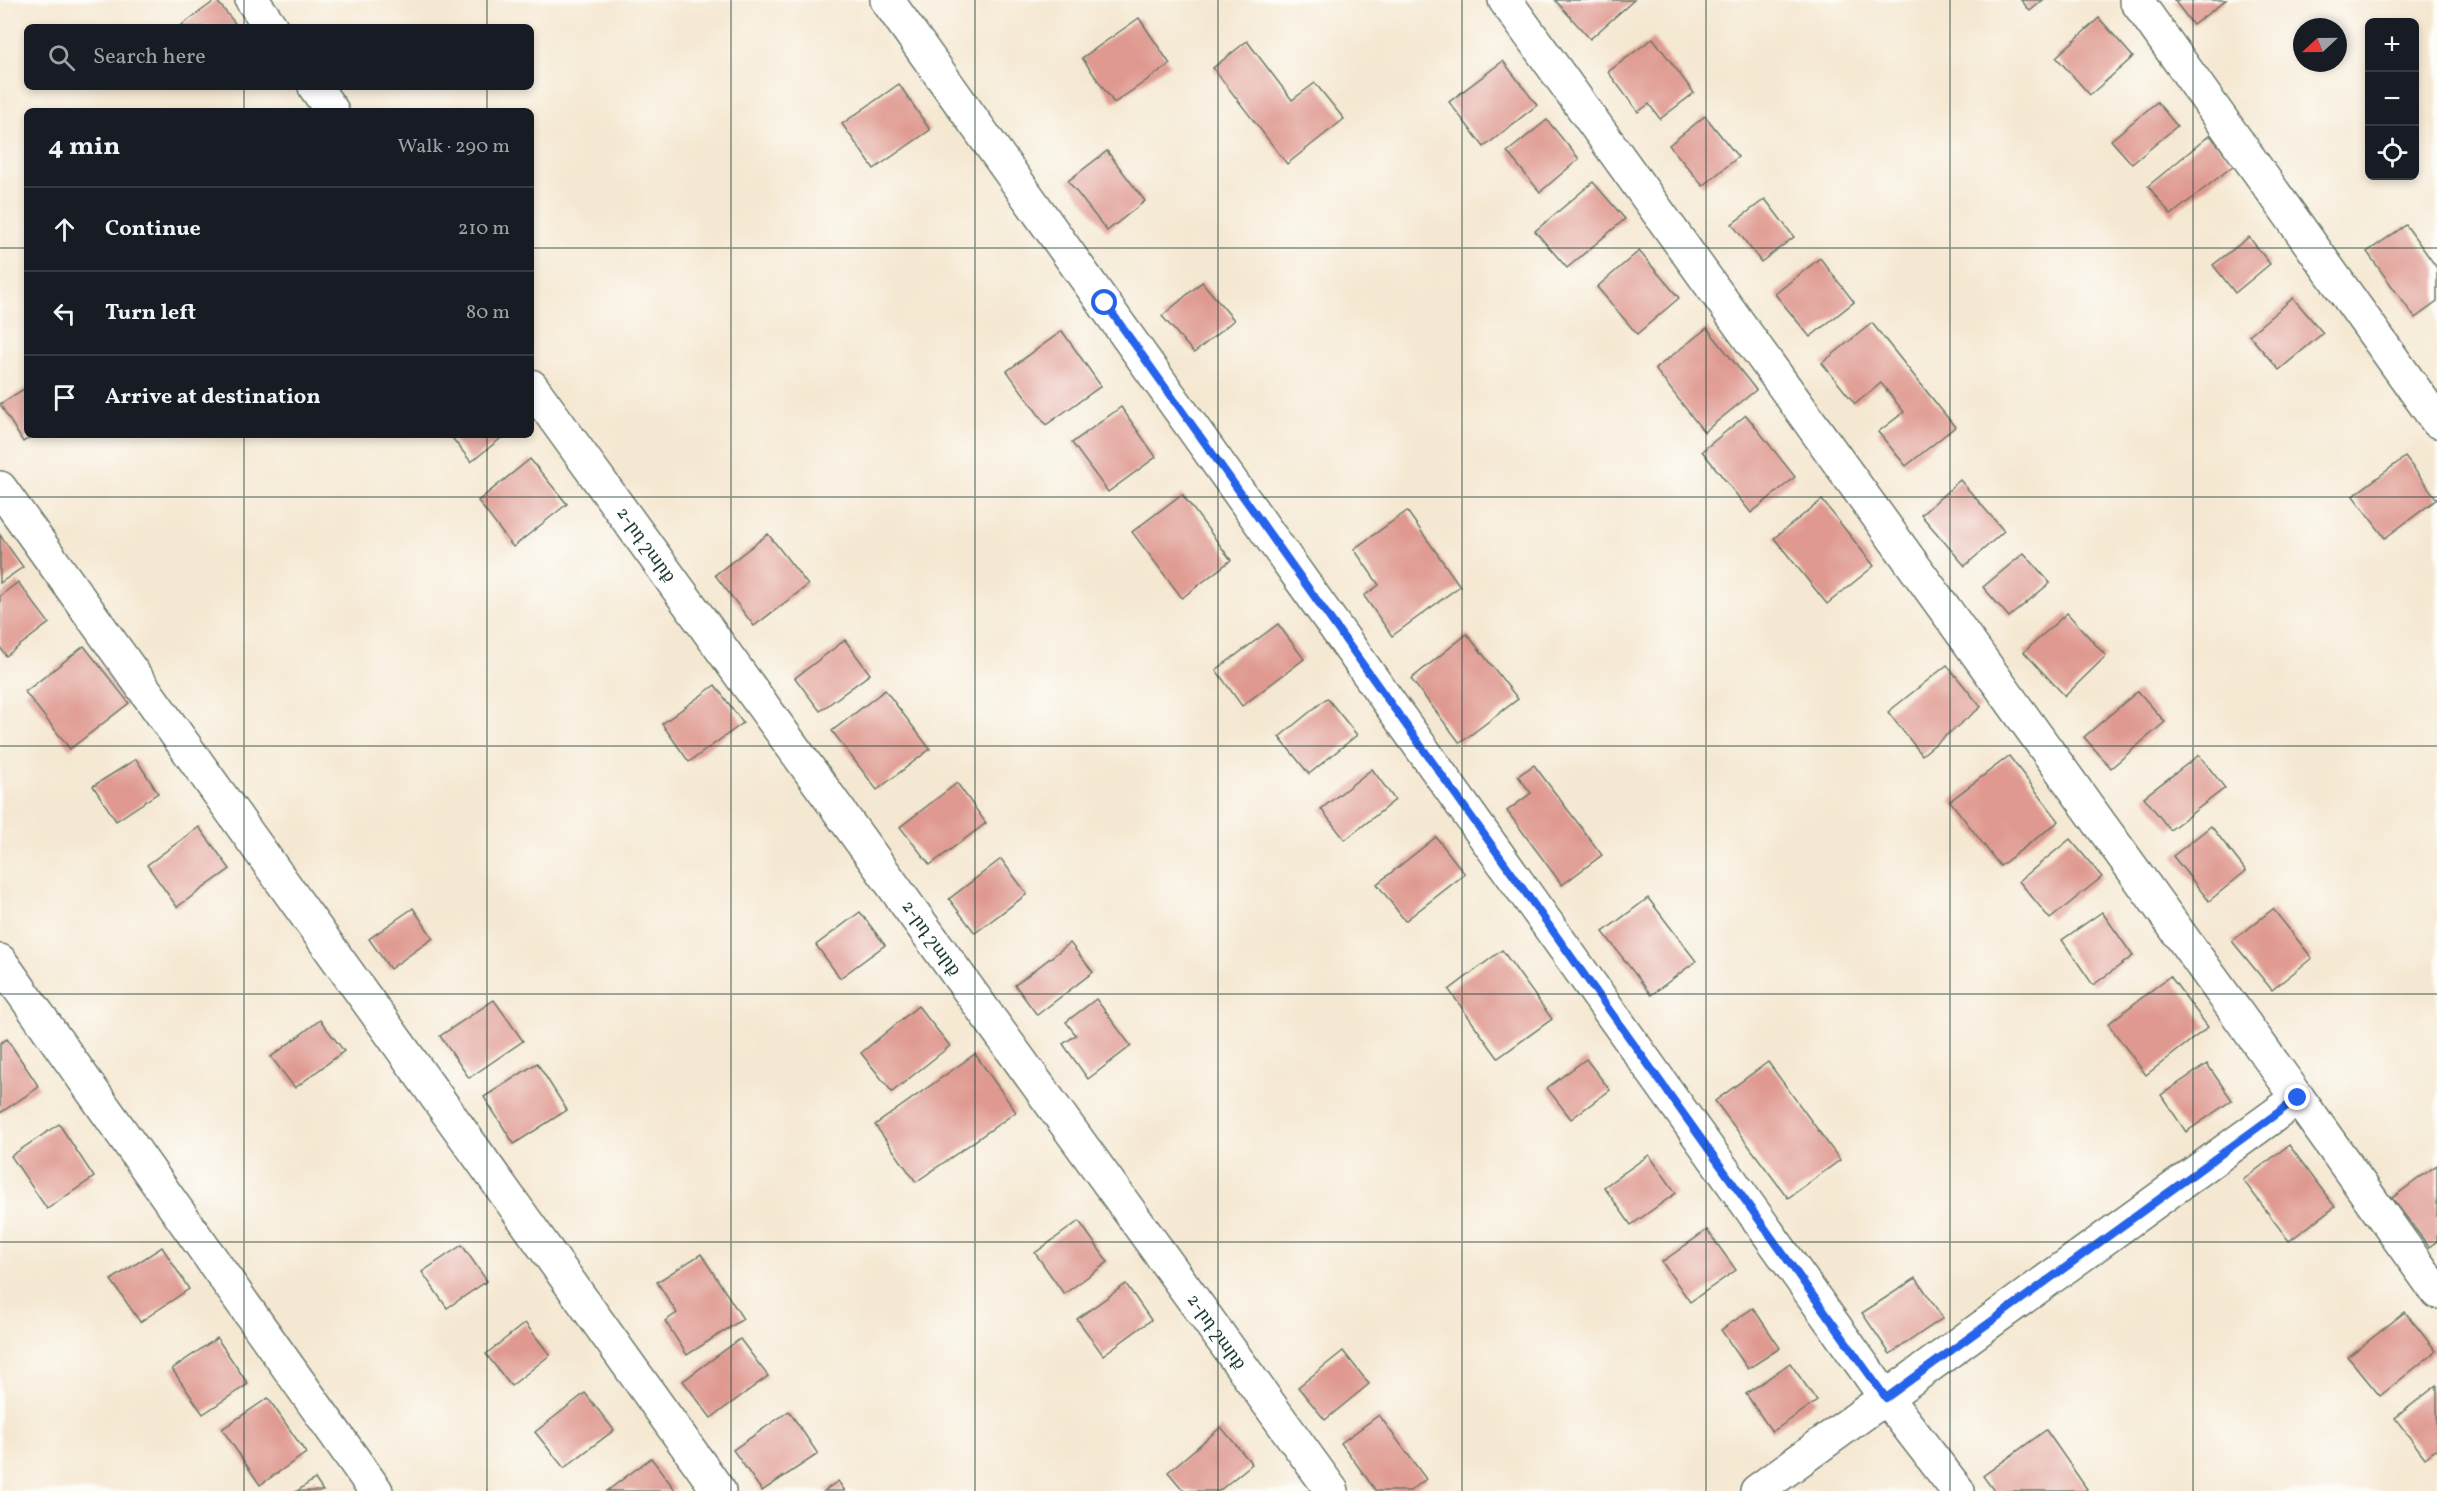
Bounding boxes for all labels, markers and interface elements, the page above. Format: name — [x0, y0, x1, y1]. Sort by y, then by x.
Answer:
north arrow — [2293, 18, 2347, 72]
map controls — [2365, 18, 2419, 180]
button: + — [2365, 18, 2419, 72]
search box — [24, 24, 534, 90]
icon: search — [45, 41, 78, 74]
text: Search here — [93, 42, 206, 73]
button: − — [2365, 72, 2419, 126]
button: locate — [2365, 126, 2419, 180]
text: 4 min — [48, 129, 120, 165]
text: Walk · 290 m — [398, 133, 510, 161]
icon: ahead — [48, 213, 81, 246]
text: Continue — [105, 214, 201, 245]
text: 210 m — [458, 215, 510, 243]
route start — [1091, 289, 1117, 315]
icon: left — [48, 297, 81, 330]
text: Turn left — [105, 298, 196, 329]
text: 80 m — [466, 299, 510, 327]
icon: arrive — [48, 381, 81, 414]
text: Arrive at destination — [105, 382, 321, 413]
street label: 2-րդ շարք — [610, 502, 682, 587]
street label: 2-րդ շարք — [895, 895, 967, 981]
route end — [2284, 1084, 2310, 1110]
street label: 2-րդ շարք — [1181, 1289, 1252, 1374]

